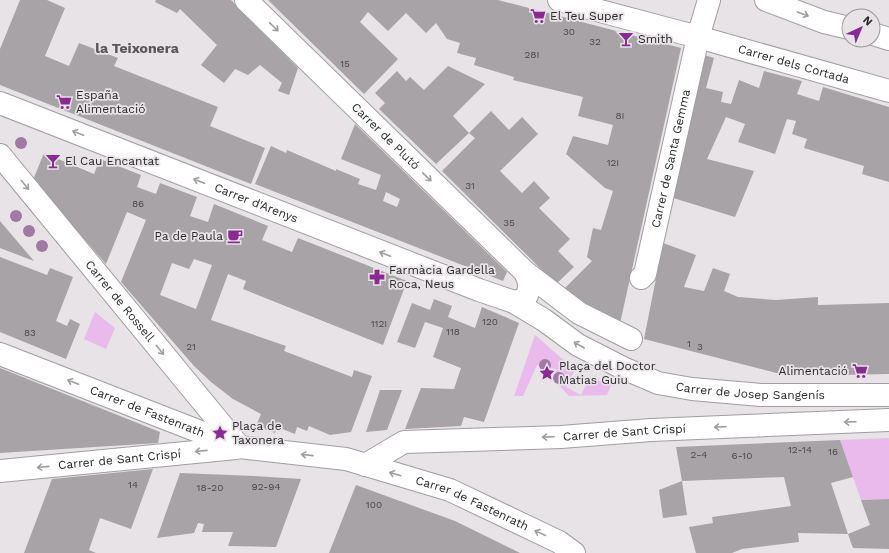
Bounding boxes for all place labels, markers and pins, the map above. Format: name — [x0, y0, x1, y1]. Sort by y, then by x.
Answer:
supermarket icon: El Teu Super — [529, 7, 547, 25]
place label: El Teu Super — [550, 9, 624, 23]
bar icon: Smith — [617, 30, 635, 48]
place label: Smith — [638, 32, 673, 46]
place label: España Alimentació — [76, 88, 145, 116]
supermarket icon: España Alimentació — [55, 93, 73, 111]
bar icon: El Cau Encantat — [44, 152, 62, 170]
place label: El Cau Encantat — [65, 154, 159, 168]
cafe icon: Pa de Paula — [226, 227, 244, 245]
place label: Pa de Paula — [155, 229, 223, 243]
place label: Farmàcia Gardella Roca, Neus — [389, 263, 495, 291]
pharmacy icon: Farmàcia Gardella Roca, Neus — [368, 268, 386, 286]
place label: Plaça del Doctor Matias Guiu — [559, 359, 656, 387]
supermarket icon: Alimentació — [851, 362, 869, 380]
place icon: Plaça del Doctor Matias Guiu — [538, 364, 556, 382]
place label: Alimentació — [779, 364, 848, 378]
place label: Plaça de Taxonera — [232, 419, 284, 447]
place icon: Plaça de Taxonera — [211, 424, 229, 442]

